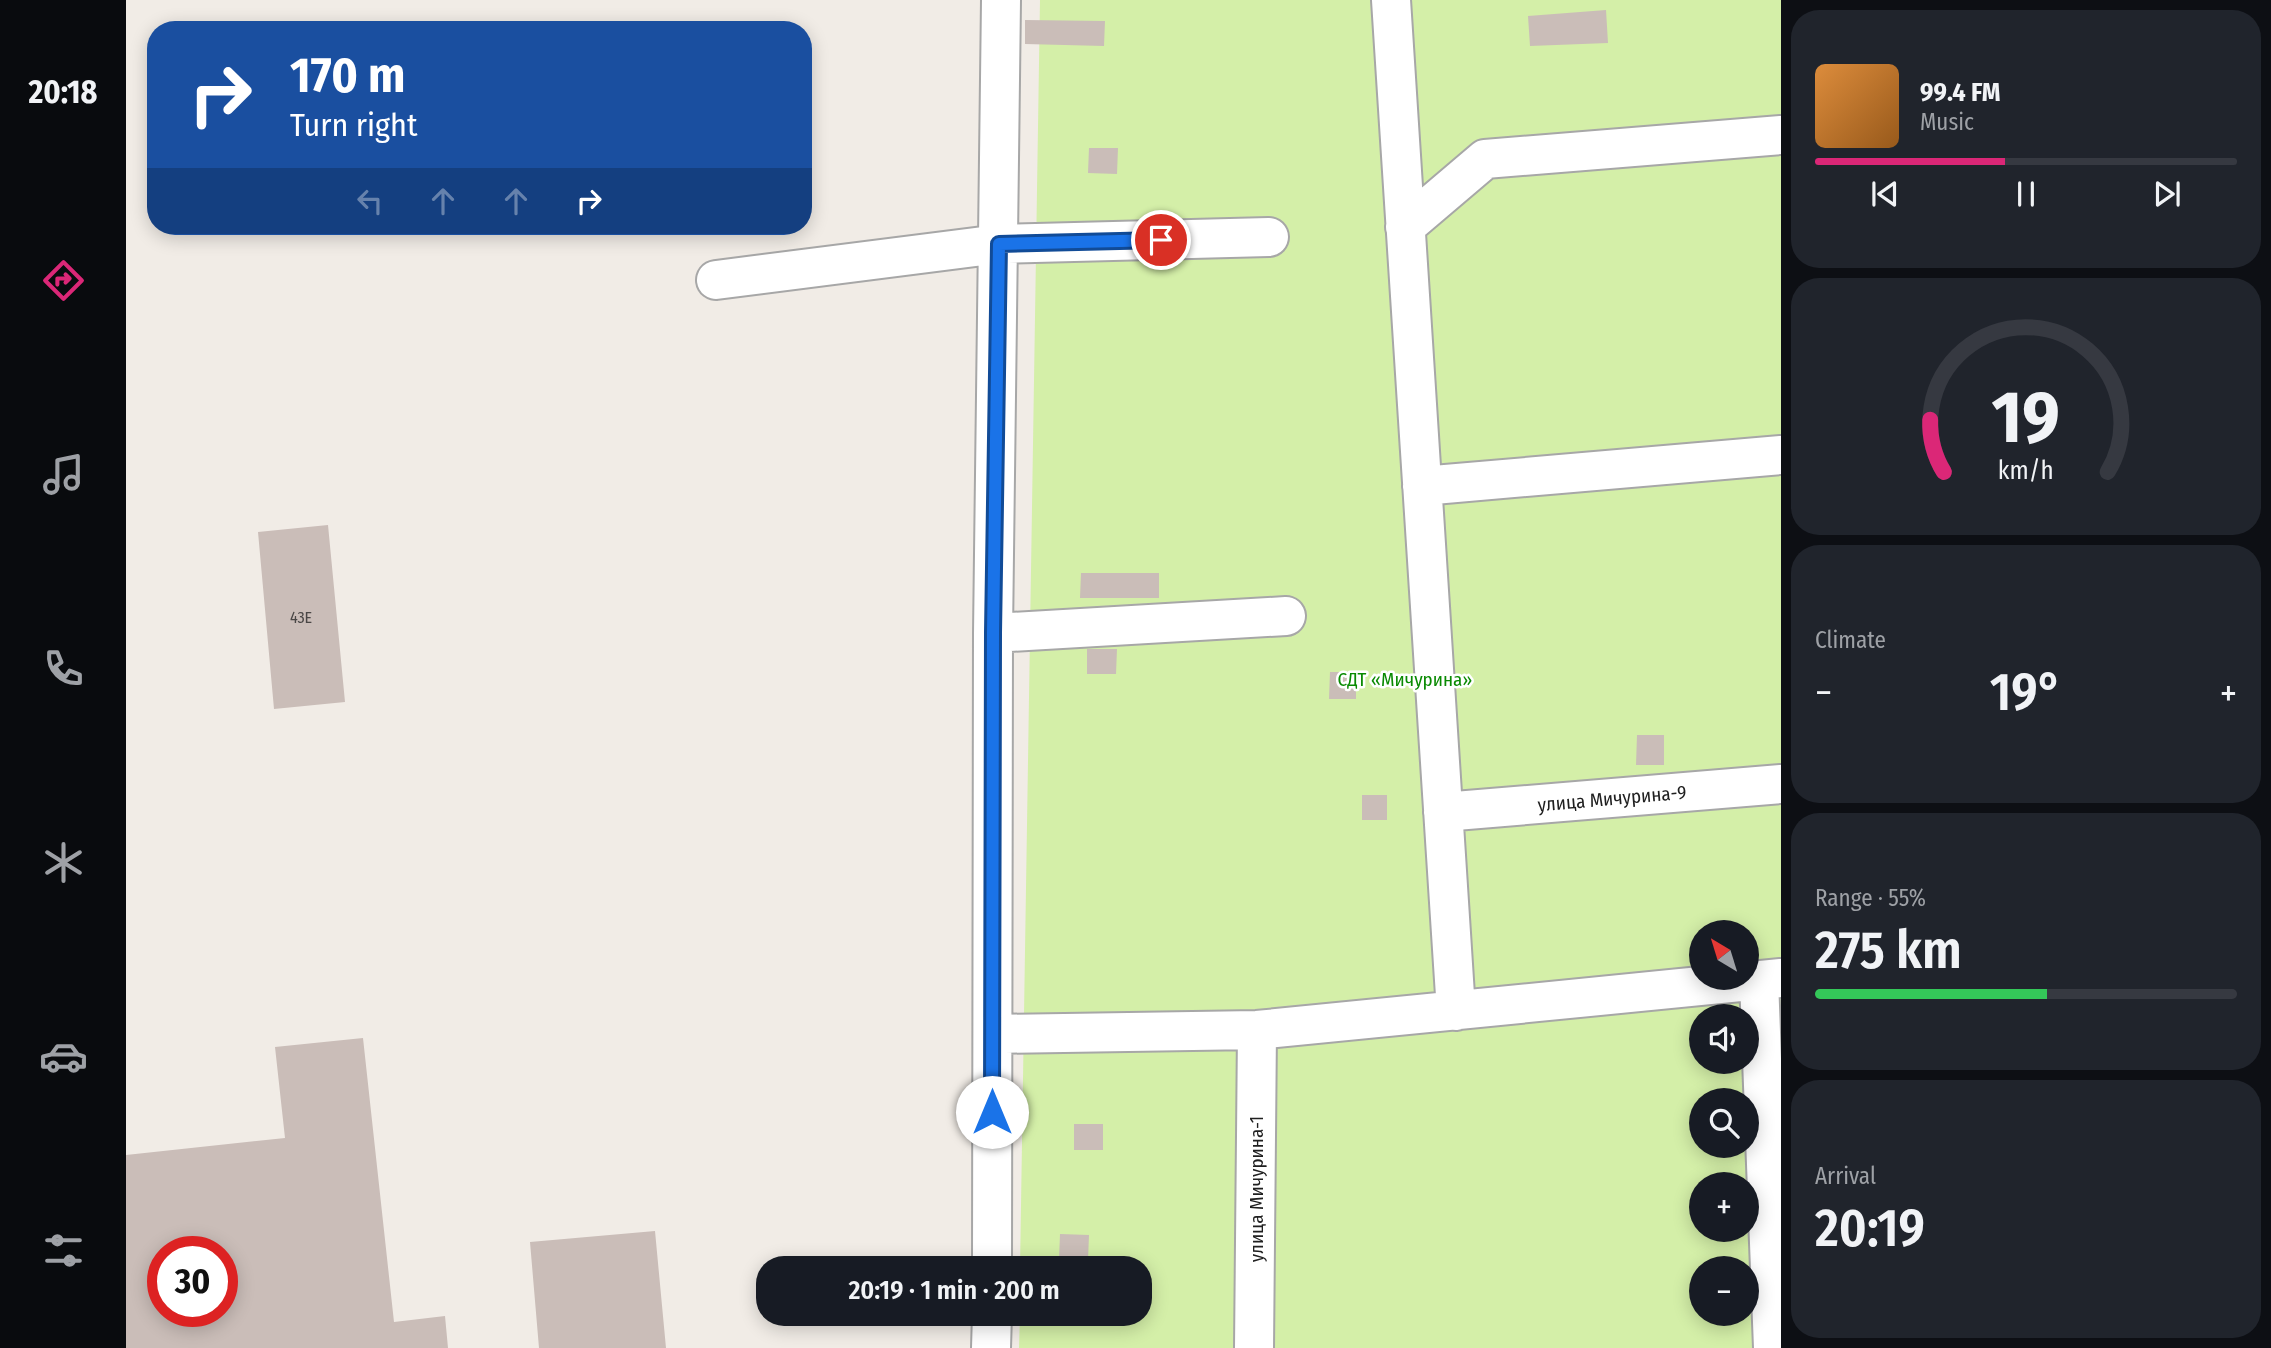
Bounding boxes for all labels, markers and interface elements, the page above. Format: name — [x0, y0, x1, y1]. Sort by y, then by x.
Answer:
text: 170 m — [290, 46, 406, 105]
icon: right — [175, 49, 266, 140]
text: 20:18 — [29, 73, 97, 111]
text: 99.4 FM — [1920, 77, 2001, 108]
text: Turn right — [290, 106, 417, 144]
text: Music — [1920, 108, 1974, 136]
icon: previous — [1866, 175, 1904, 213]
icon: pause — [2007, 175, 2045, 213]
icon: next — [2148, 175, 2186, 213]
icon: left — [351, 182, 389, 220]
icon: ahead — [424, 182, 462, 220]
icon: ahead — [497, 182, 535, 220]
icon: right — [570, 182, 608, 220]
pin — [1131, 210, 1191, 270]
icon: arrive — [1142, 221, 1180, 259]
icon: directions — [39, 256, 88, 305]
text: 19 — [1992, 375, 2060, 462]
icon: music — [39, 450, 88, 499]
text: km/h — [1998, 456, 2054, 486]
house number: 43Е — [290, 608, 312, 627]
text: Climate — [1815, 626, 1886, 654]
icon: phone — [39, 644, 88, 693]
text: 19° — [1990, 661, 2062, 724]
park label: СДТ «Мичурина» — [1338, 668, 1473, 691]
text: − — [1815, 670, 1832, 716]
text: + — [2220, 670, 2237, 716]
street label: улица Мичурина-9 — [1537, 781, 1687, 816]
icon: climate — [39, 838, 88, 887]
text: Range · 55% — [1815, 884, 1926, 912]
text: 275 km — [1815, 919, 1962, 982]
north arrow — [1689, 920, 1759, 990]
map controls — [1689, 920, 1759, 1326]
button: sound — [1689, 1004, 1759, 1074]
icon: car — [39, 1032, 88, 1081]
position arrow — [955, 1075, 1029, 1149]
button: search — [1689, 1088, 1759, 1158]
street label: улица Мичурина-1 — [1245, 1116, 1268, 1262]
text: Arrival — [1815, 1162, 1876, 1190]
button: + — [1689, 1172, 1759, 1242]
text: 20:19 — [1815, 1197, 1925, 1260]
icon: filters — [39, 1226, 88, 1275]
speed limit sign: 30 — [147, 1236, 238, 1327]
button: − — [1689, 1256, 1759, 1326]
text: 20:19 · 1 min · 200 m — [848, 1275, 1060, 1306]

